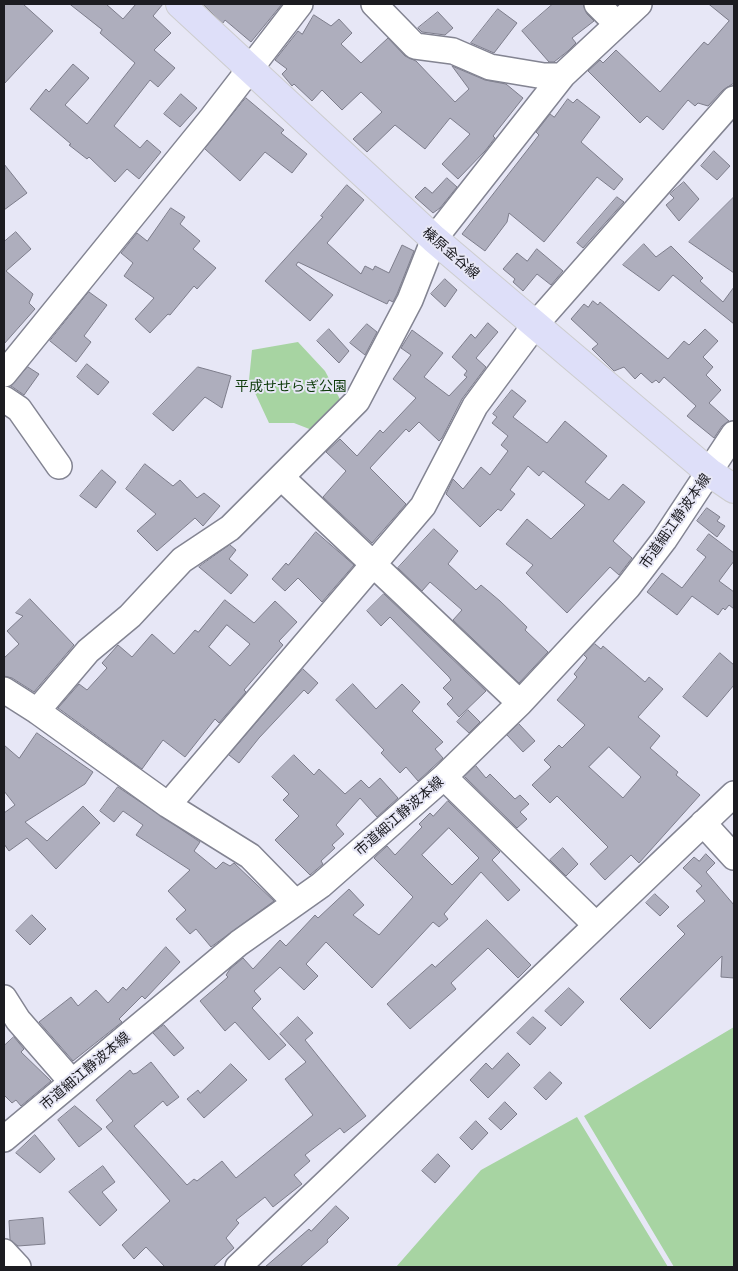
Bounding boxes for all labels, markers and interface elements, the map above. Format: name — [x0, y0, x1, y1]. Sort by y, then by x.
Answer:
street label: 榛原金谷線 — [419, 224, 483, 282]
park label: 平成せせらぎ公園 — [235, 378, 347, 394]
street label: 市道細江静波本線 — [636, 470, 714, 572]
street label: 市道細江静波本線 — [351, 773, 447, 859]
street label: 市道細江静波本線 — [37, 1029, 133, 1113]

